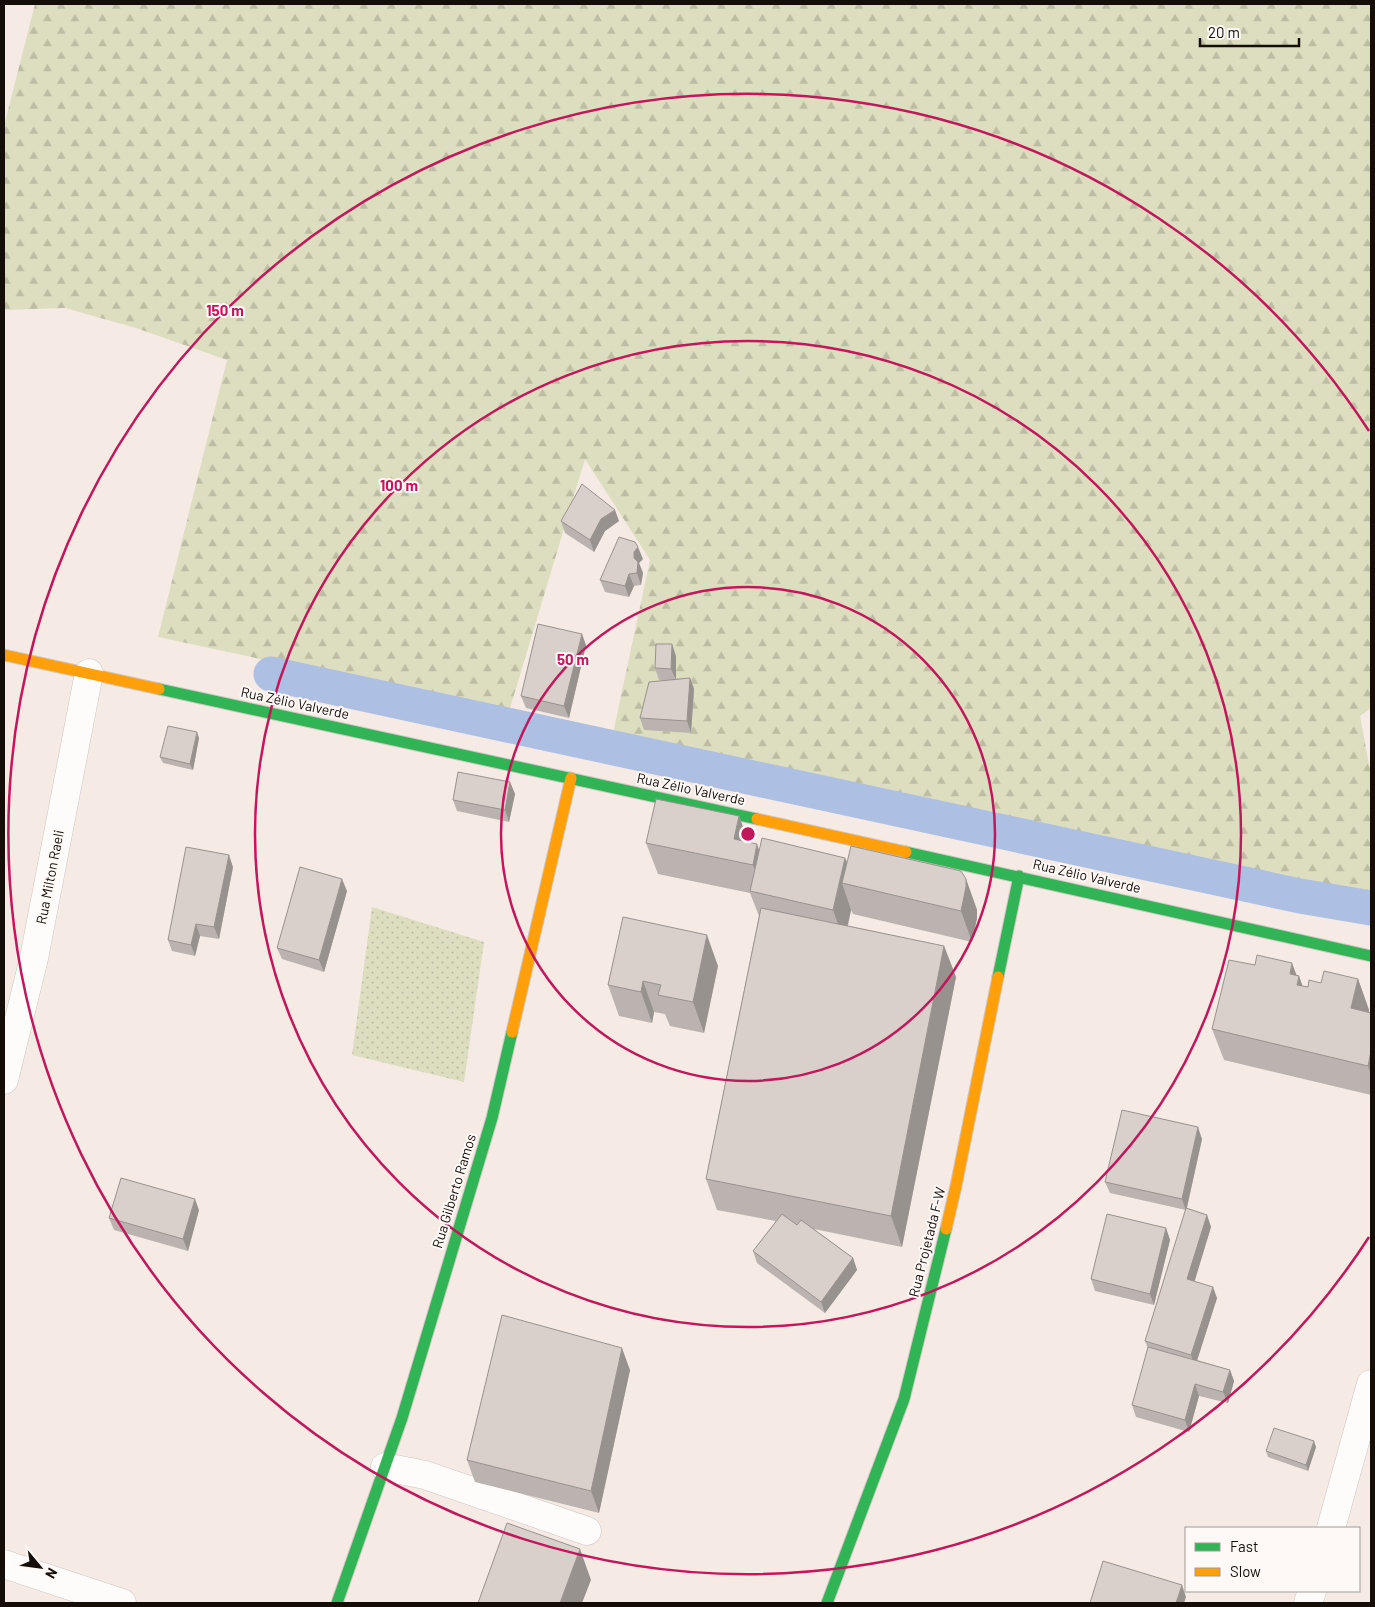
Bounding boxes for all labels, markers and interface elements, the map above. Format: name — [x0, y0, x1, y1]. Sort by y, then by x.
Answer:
scale bar — [1200, 15, 1299, 47]
text: 20 m — [1208, 23, 1240, 41]
text: 150 m — [206, 301, 244, 319]
text: 100 m — [380, 476, 418, 494]
text: 50 m — [557, 650, 589, 668]
street label: Rua Zélio Valverde — [239, 683, 351, 722]
street label: Rua Zélio Valverde — [635, 769, 747, 808]
centre of rings — [739, 825, 757, 843]
street label: Rua Milton Raeli — [32, 828, 67, 925]
street label: Rua Zélio Valverde — [1031, 855, 1143, 896]
street label: Rua Gilberto Ramos — [428, 1131, 479, 1250]
street label: Rua Projetada F-W — [905, 1185, 948, 1299]
legend — [1185, 1527, 1360, 1592]
text: Fast — [1230, 1537, 1258, 1555]
north arrow — [15, 1542, 65, 1592]
text: Slow — [1230, 1562, 1261, 1580]
text: N — [42, 1565, 61, 1582]

